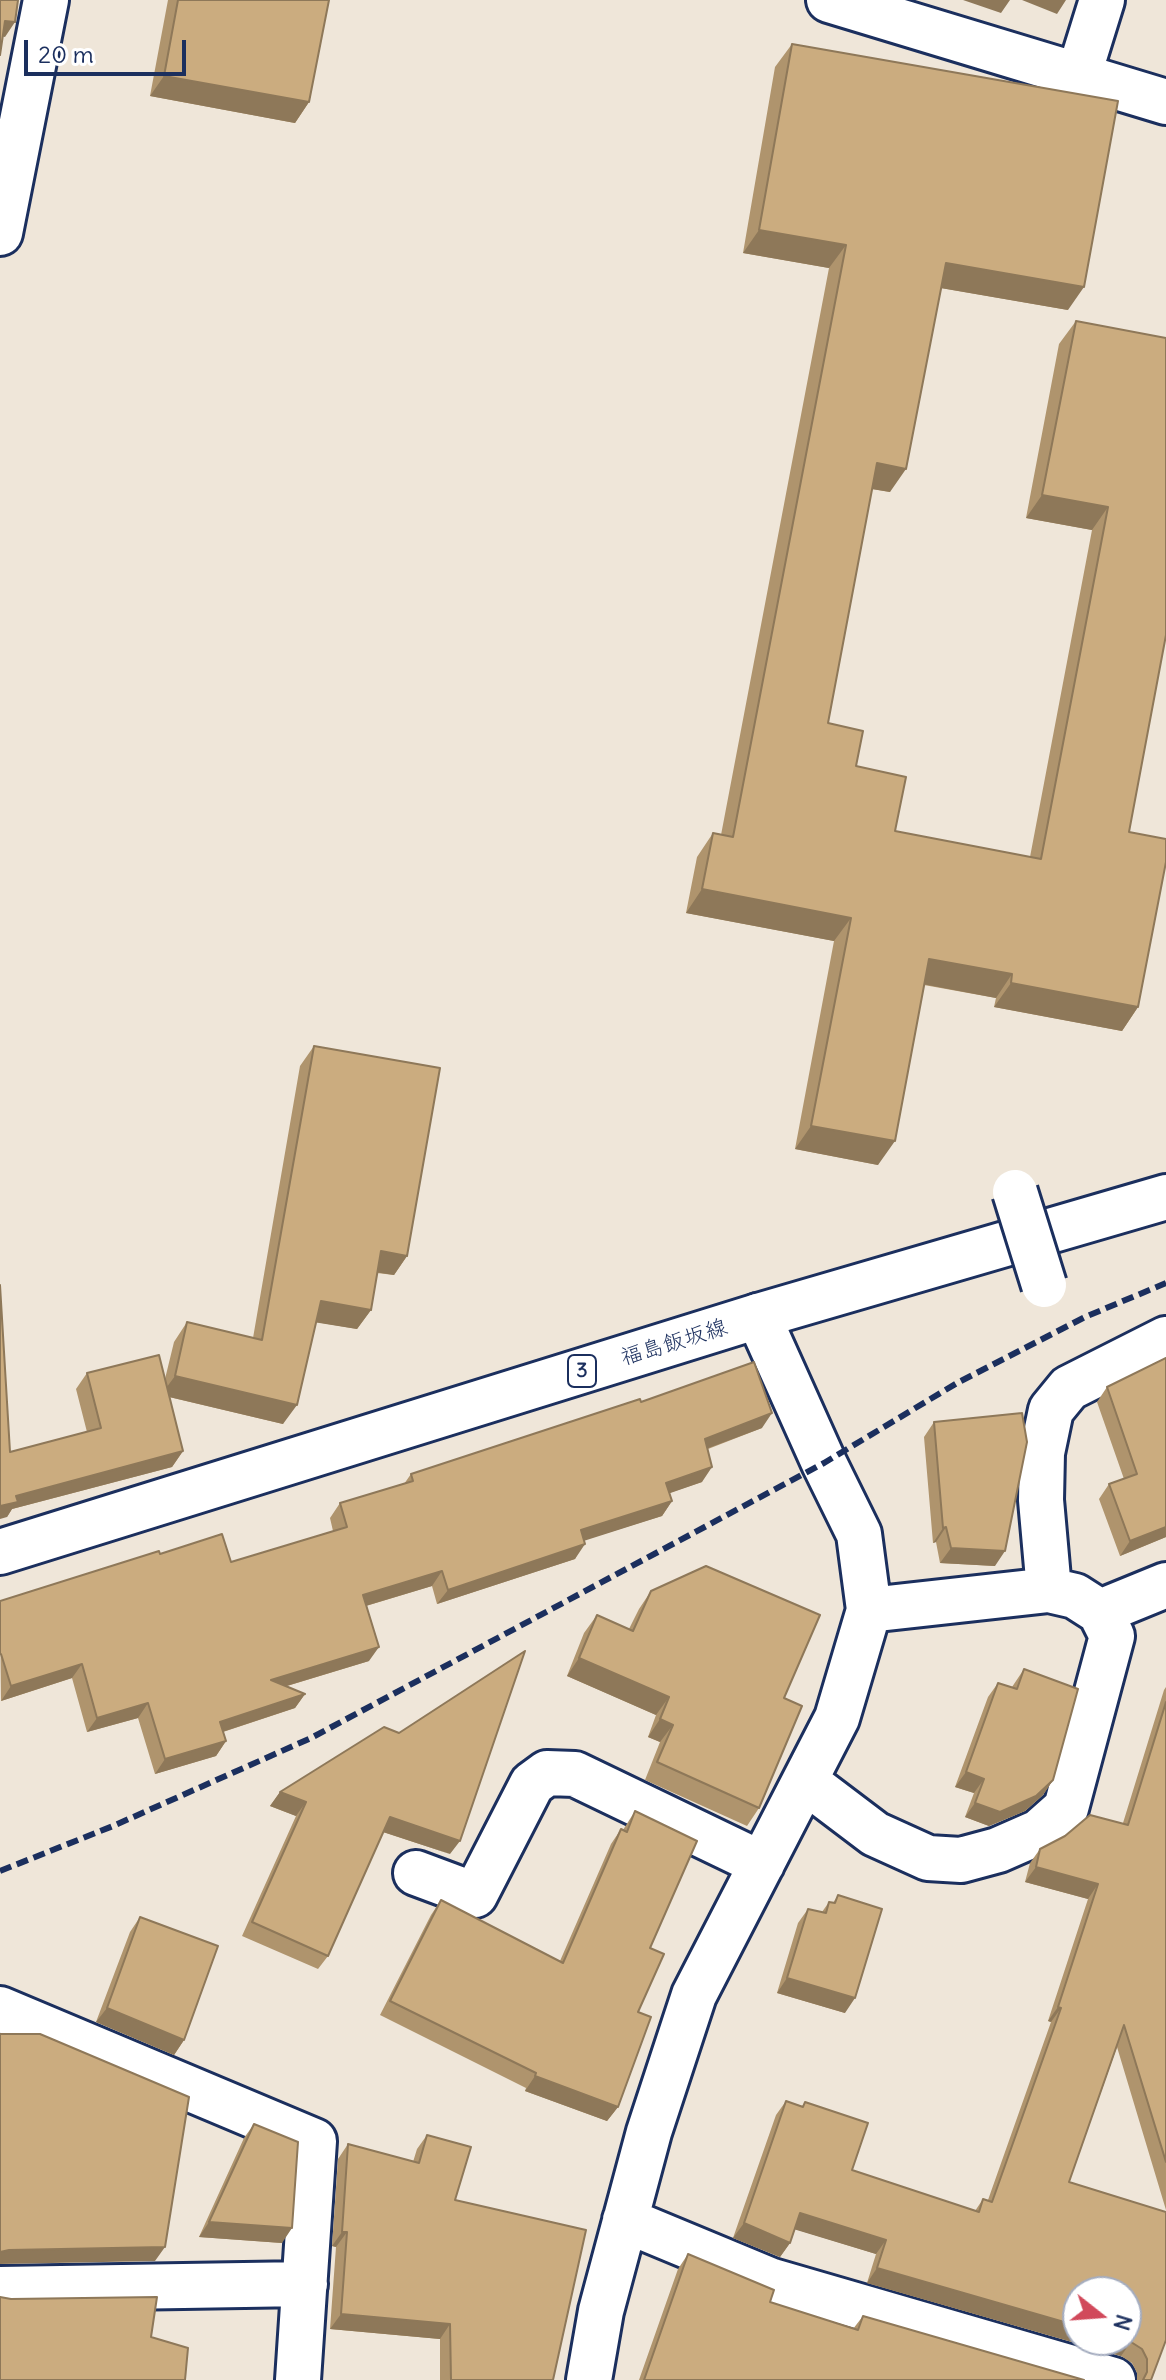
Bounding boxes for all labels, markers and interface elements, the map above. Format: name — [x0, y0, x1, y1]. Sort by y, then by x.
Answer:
scale bar — [28, 24, 190, 74]
text: 20 m — [38, 39, 94, 69]
street label: 福島飯坂線 — [618, 1314, 730, 1372]
road number: 3 — [568, 1355, 596, 1387]
north arrow — [1062, 2276, 1142, 2356]
text: N — [1107, 2311, 1139, 2334]

